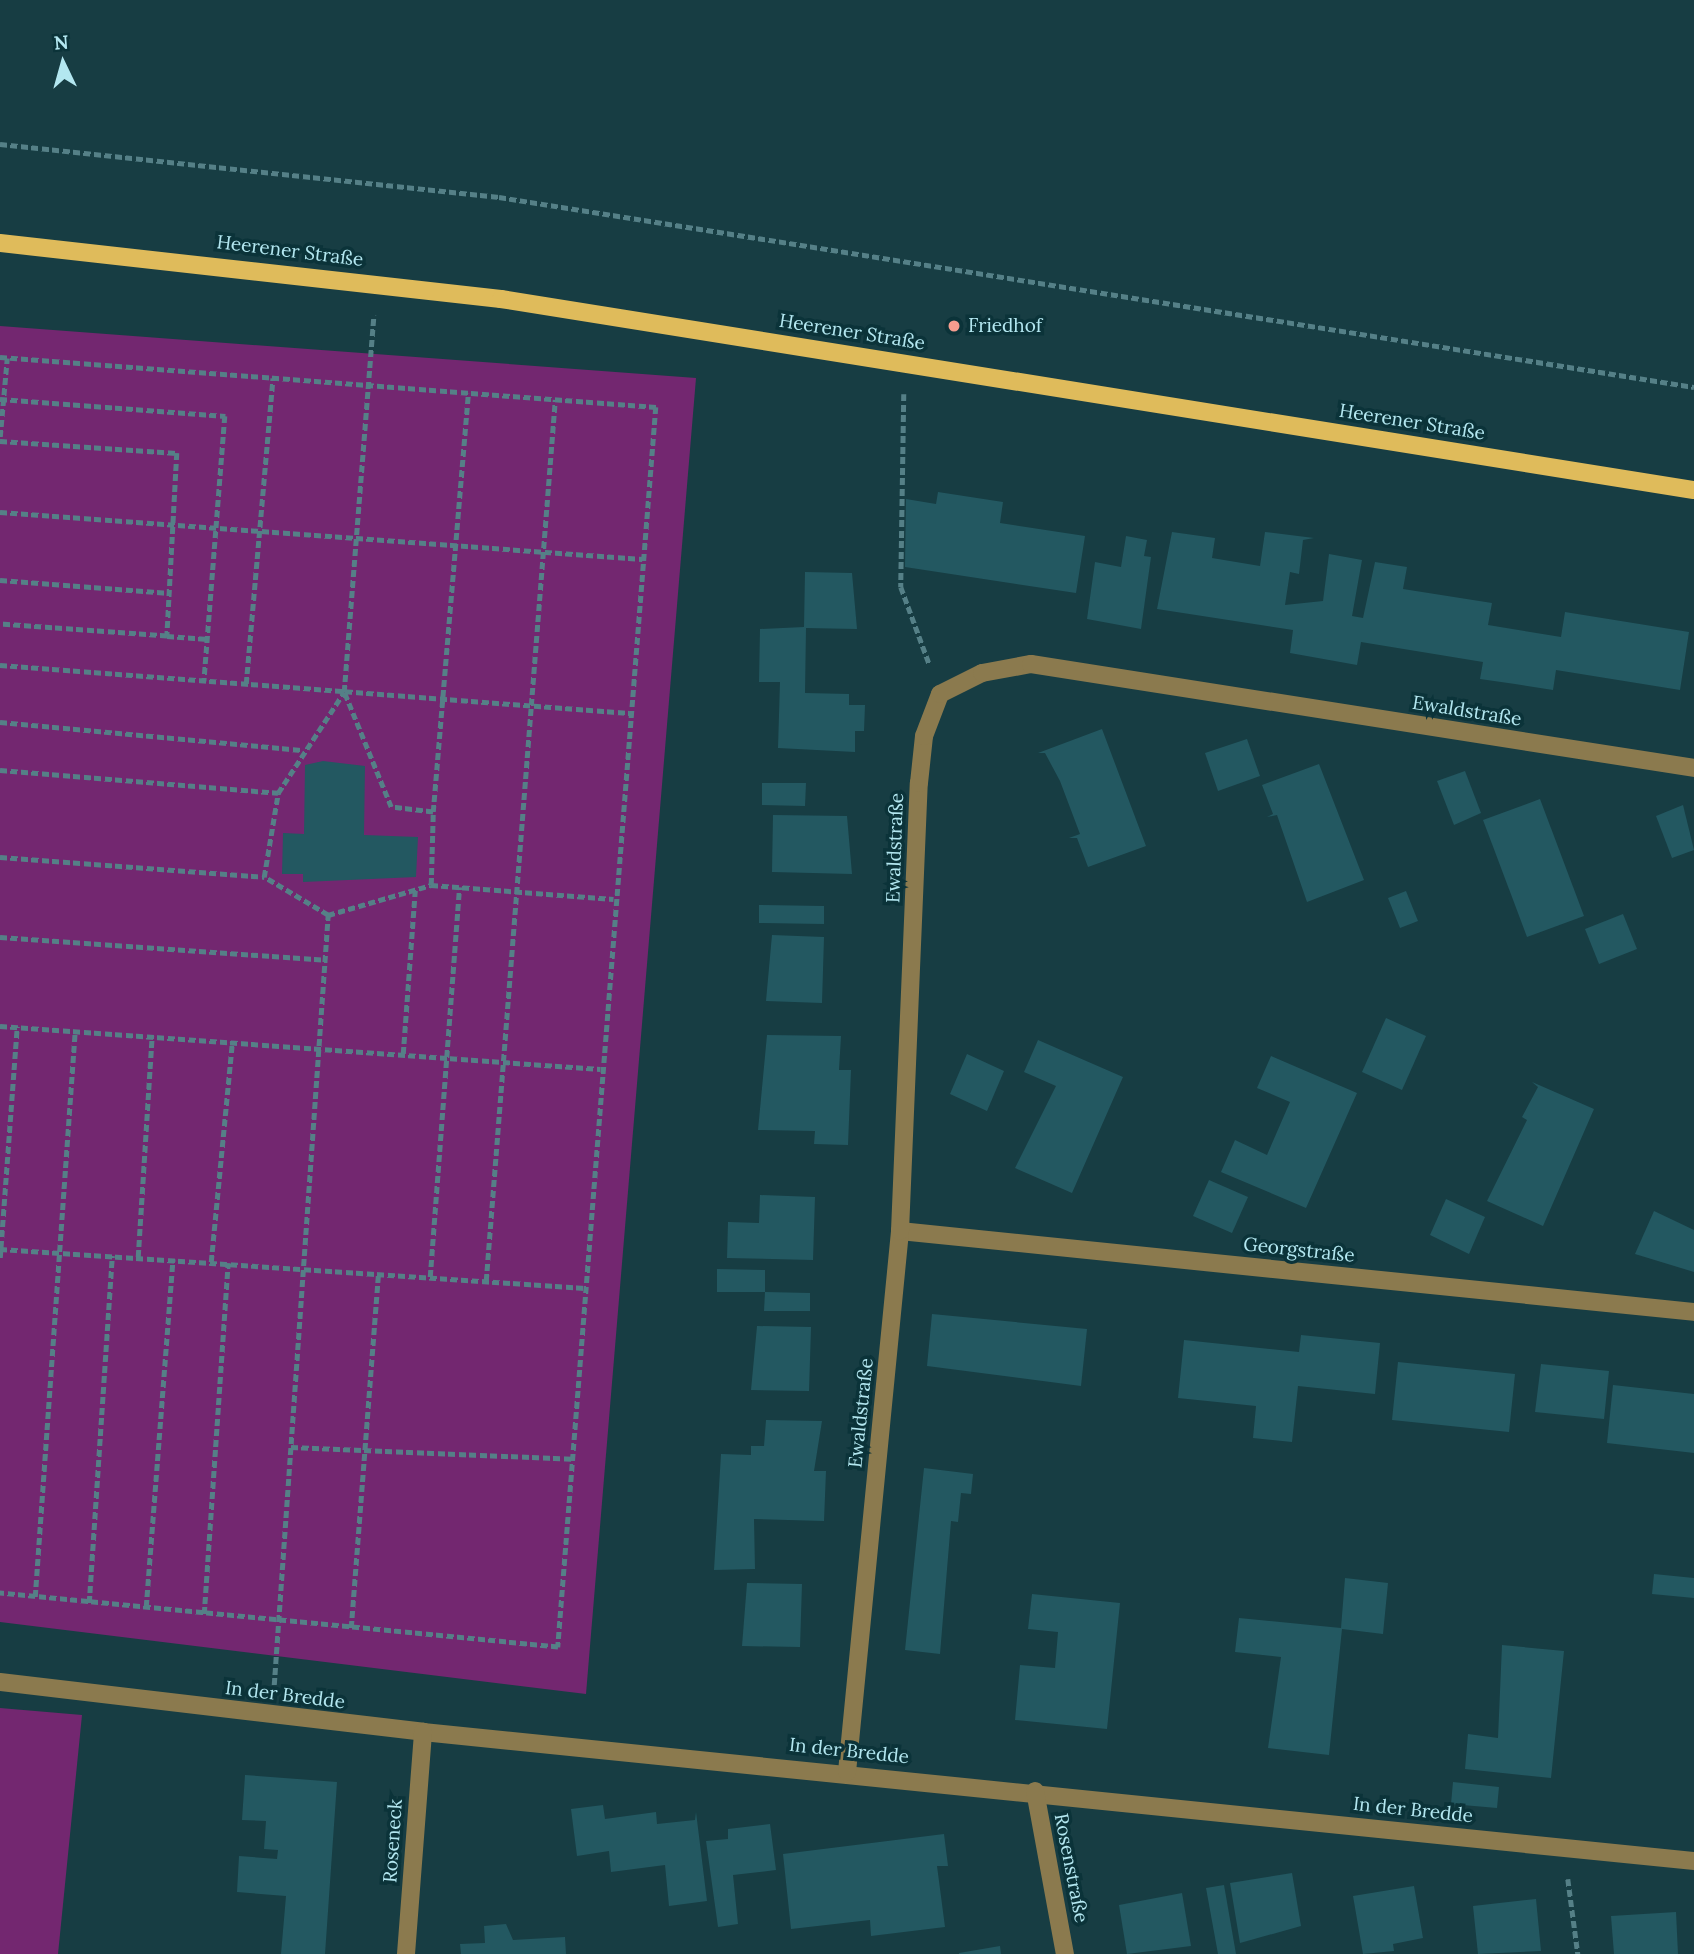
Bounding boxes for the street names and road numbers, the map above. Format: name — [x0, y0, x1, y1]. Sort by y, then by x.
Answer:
street label: Heerener Straße — [215, 231, 365, 271]
street label: Heerener Straße — [777, 309, 927, 355]
street label: Heerener Straße — [1337, 399, 1487, 445]
street label: Ewaldstraße — [1411, 691, 1523, 731]
street label: Ewaldstraße — [882, 792, 908, 904]
street label: Georgstraße — [1242, 1233, 1356, 1267]
street label: Ewaldstraße — [844, 1357, 878, 1469]
street label: In der Bredde — [224, 1676, 346, 1714]
street label: In der Bredde — [788, 1733, 910, 1769]
street label: In der Bredde — [1352, 1792, 1474, 1828]
street label: Roseneck — [379, 1798, 407, 1884]
street label: Rosenstraße — [1049, 1811, 1093, 1925]

